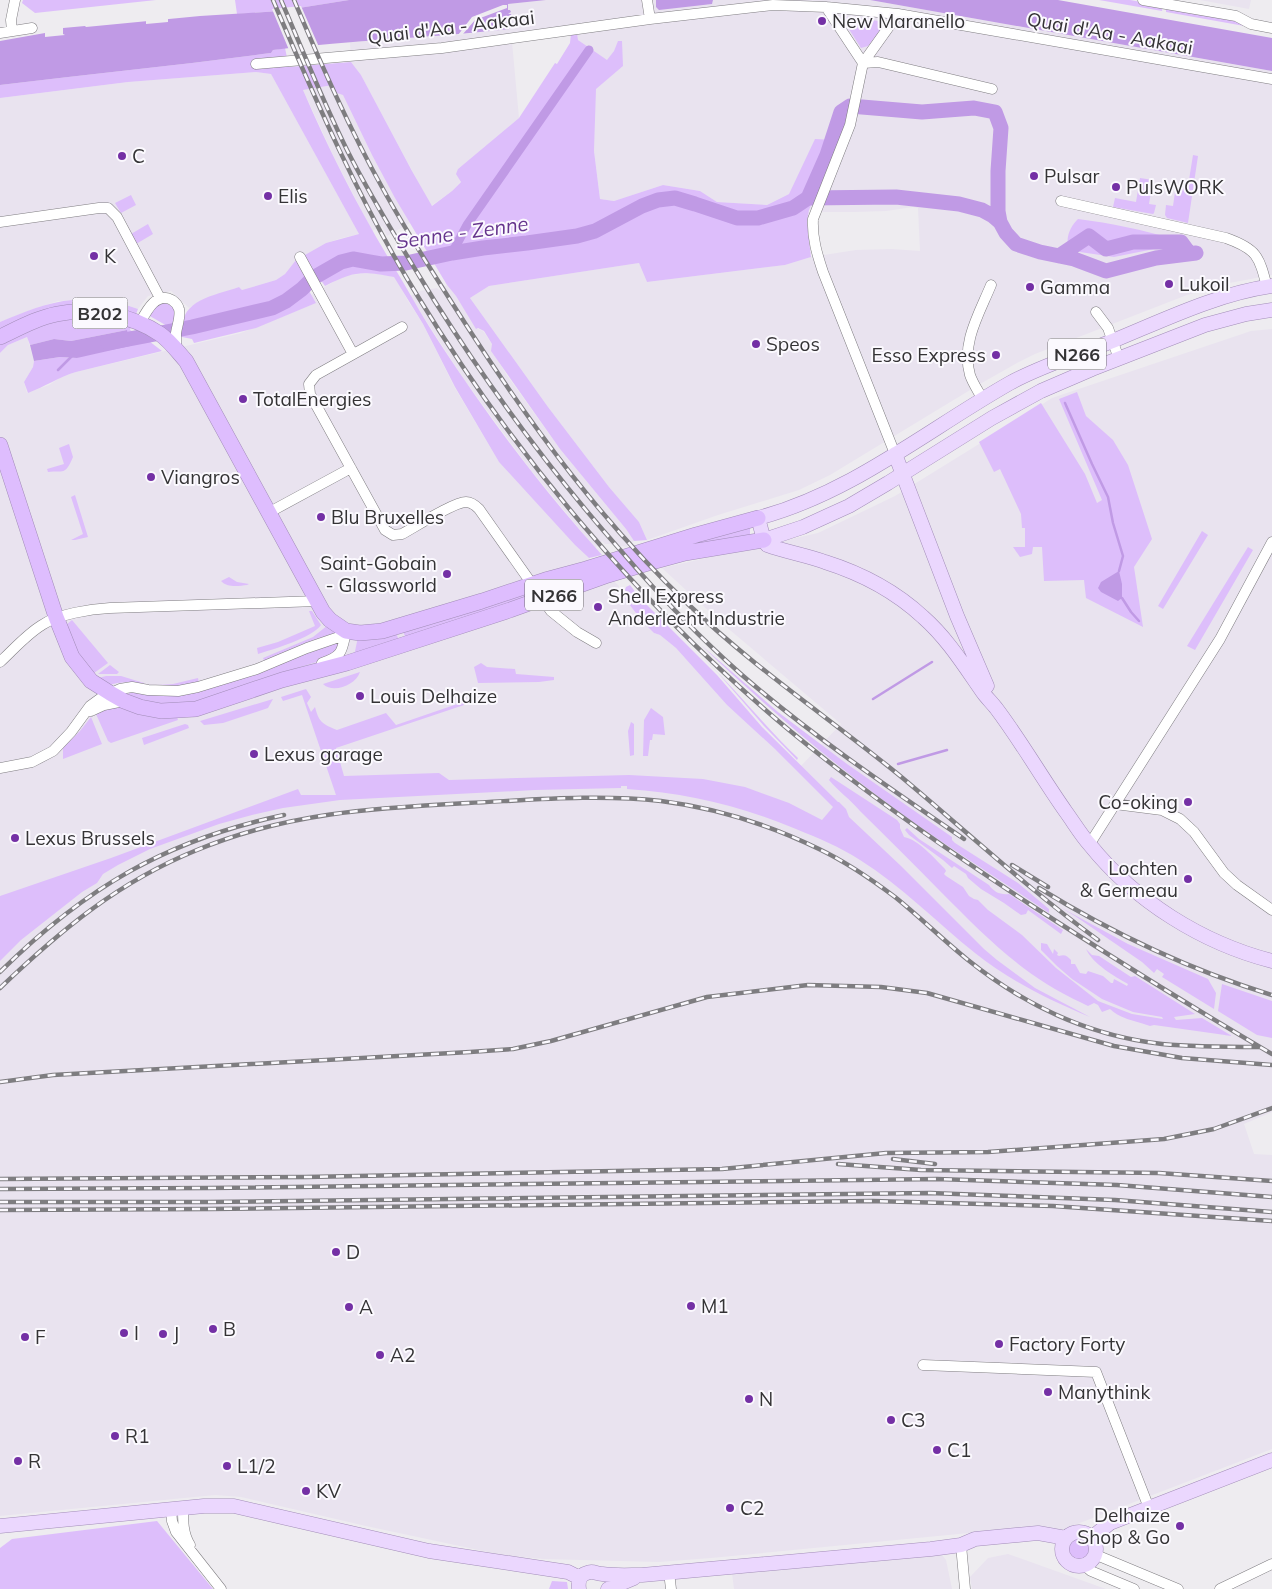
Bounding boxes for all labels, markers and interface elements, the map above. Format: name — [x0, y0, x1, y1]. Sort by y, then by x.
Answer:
street label: Quai d'Aa - Aakaai — [366, 5, 536, 49]
street label: Quai d'Aa - Aakaai — [1025, 7, 1195, 59]
place label: New Maranello — [832, 9, 965, 33]
marker: New Maranello — [816, 15, 828, 27]
place label: C — [132, 144, 145, 168]
marker: C — [116, 150, 128, 162]
place label: Pulsar — [1044, 164, 1100, 188]
marker: Pulsar — [1028, 170, 1040, 182]
place label: PulsWORK — [1126, 175, 1225, 199]
marker: PulsWORK — [1110, 181, 1122, 193]
place label: Elis — [278, 184, 308, 208]
marker: Elis — [262, 190, 274, 202]
water label: Senne - Zenne — [394, 210, 530, 254]
place label: K — [104, 244, 117, 268]
marker: K — [88, 250, 100, 262]
place label: Lukoil — [1179, 272, 1230, 296]
place label: Gamma — [1040, 275, 1110, 299]
marker: Lukoil — [1163, 278, 1175, 290]
marker: Gamma — [1024, 281, 1036, 293]
road number: B202 — [72, 298, 128, 328]
place label: Speos — [766, 332, 820, 356]
marker: Speos — [750, 338, 762, 350]
road number: N266 — [1048, 338, 1106, 369]
place label: Esso Express — [872, 343, 986, 367]
marker: Esso Express — [990, 349, 1002, 361]
place label: TotalEnergies — [253, 387, 372, 411]
marker: TotalEnergies — [237, 393, 249, 405]
place label: Viangros — [161, 465, 240, 489]
marker: Viangros — [145, 471, 157, 483]
place label: Blu Bruxelles — [331, 505, 444, 529]
marker: Blu Bruxelles — [315, 511, 327, 523]
place label: Saint-Gobain - Glassworld — [320, 551, 437, 597]
marker: Saint-Gobain - Glassworld — [441, 568, 453, 580]
road number: N266 — [525, 580, 583, 610]
place label: Shell Express Anderlecht Industrie — [608, 584, 785, 630]
marker: Shell Express Anderlecht Industrie — [592, 601, 604, 613]
place label: Louis Delhaize — [370, 684, 497, 708]
marker: Louis Delhaize — [354, 690, 366, 702]
place label: Lexus garage — [264, 742, 383, 766]
marker: Lexus garage — [248, 748, 260, 760]
place label: Co-oking — [1098, 790, 1178, 814]
marker: Co-oking — [1182, 796, 1194, 808]
place label: Lexus Brussels — [25, 826, 155, 850]
marker: Lexus Brussels — [9, 832, 21, 844]
place label: Lochten & Germeau — [1080, 856, 1178, 902]
marker: Lochten & Germeau — [1182, 873, 1194, 885]
place label: D — [346, 1240, 360, 1264]
marker: D — [330, 1246, 342, 1258]
place label: M1 — [701, 1294, 729, 1318]
place label: A — [359, 1295, 373, 1319]
marker: M1 — [685, 1300, 697, 1312]
marker: A — [343, 1301, 355, 1313]
place label: B — [223, 1317, 236, 1341]
place label: I — [134, 1321, 139, 1345]
place label: J — [173, 1322, 179, 1346]
marker: B — [207, 1323, 219, 1335]
place label: F — [35, 1325, 46, 1349]
marker: I — [118, 1327, 130, 1339]
marker: J — [157, 1328, 169, 1340]
marker: F — [19, 1331, 31, 1343]
place label: Factory Forty — [1009, 1332, 1125, 1356]
marker: Factory Forty — [993, 1338, 1005, 1350]
place label: A2 — [390, 1343, 415, 1367]
marker: A2 — [374, 1349, 386, 1361]
place label: Manythink — [1058, 1380, 1150, 1404]
marker: Manythink — [1042, 1386, 1054, 1398]
place label: N — [759, 1387, 773, 1411]
marker: N — [743, 1393, 755, 1405]
place label: C3 — [901, 1408, 925, 1432]
marker: C3 — [885, 1414, 897, 1426]
place label: R1 — [125, 1424, 150, 1448]
marker: R1 — [109, 1430, 121, 1442]
place label: C1 — [947, 1438, 971, 1462]
marker: C1 — [931, 1444, 943, 1456]
place label: R — [28, 1449, 41, 1473]
place label: L1/2 — [237, 1454, 276, 1478]
marker: R — [12, 1455, 24, 1467]
marker: L1/2 — [221, 1460, 233, 1472]
place label: KV — [316, 1479, 342, 1503]
marker: KV — [300, 1485, 312, 1497]
place label: C2 — [740, 1496, 764, 1520]
marker: C2 — [724, 1502, 736, 1514]
place label: Delhaize Shop & Go — [1077, 1503, 1170, 1549]
marker: Delhaize Shop & Go — [1174, 1520, 1186, 1532]

